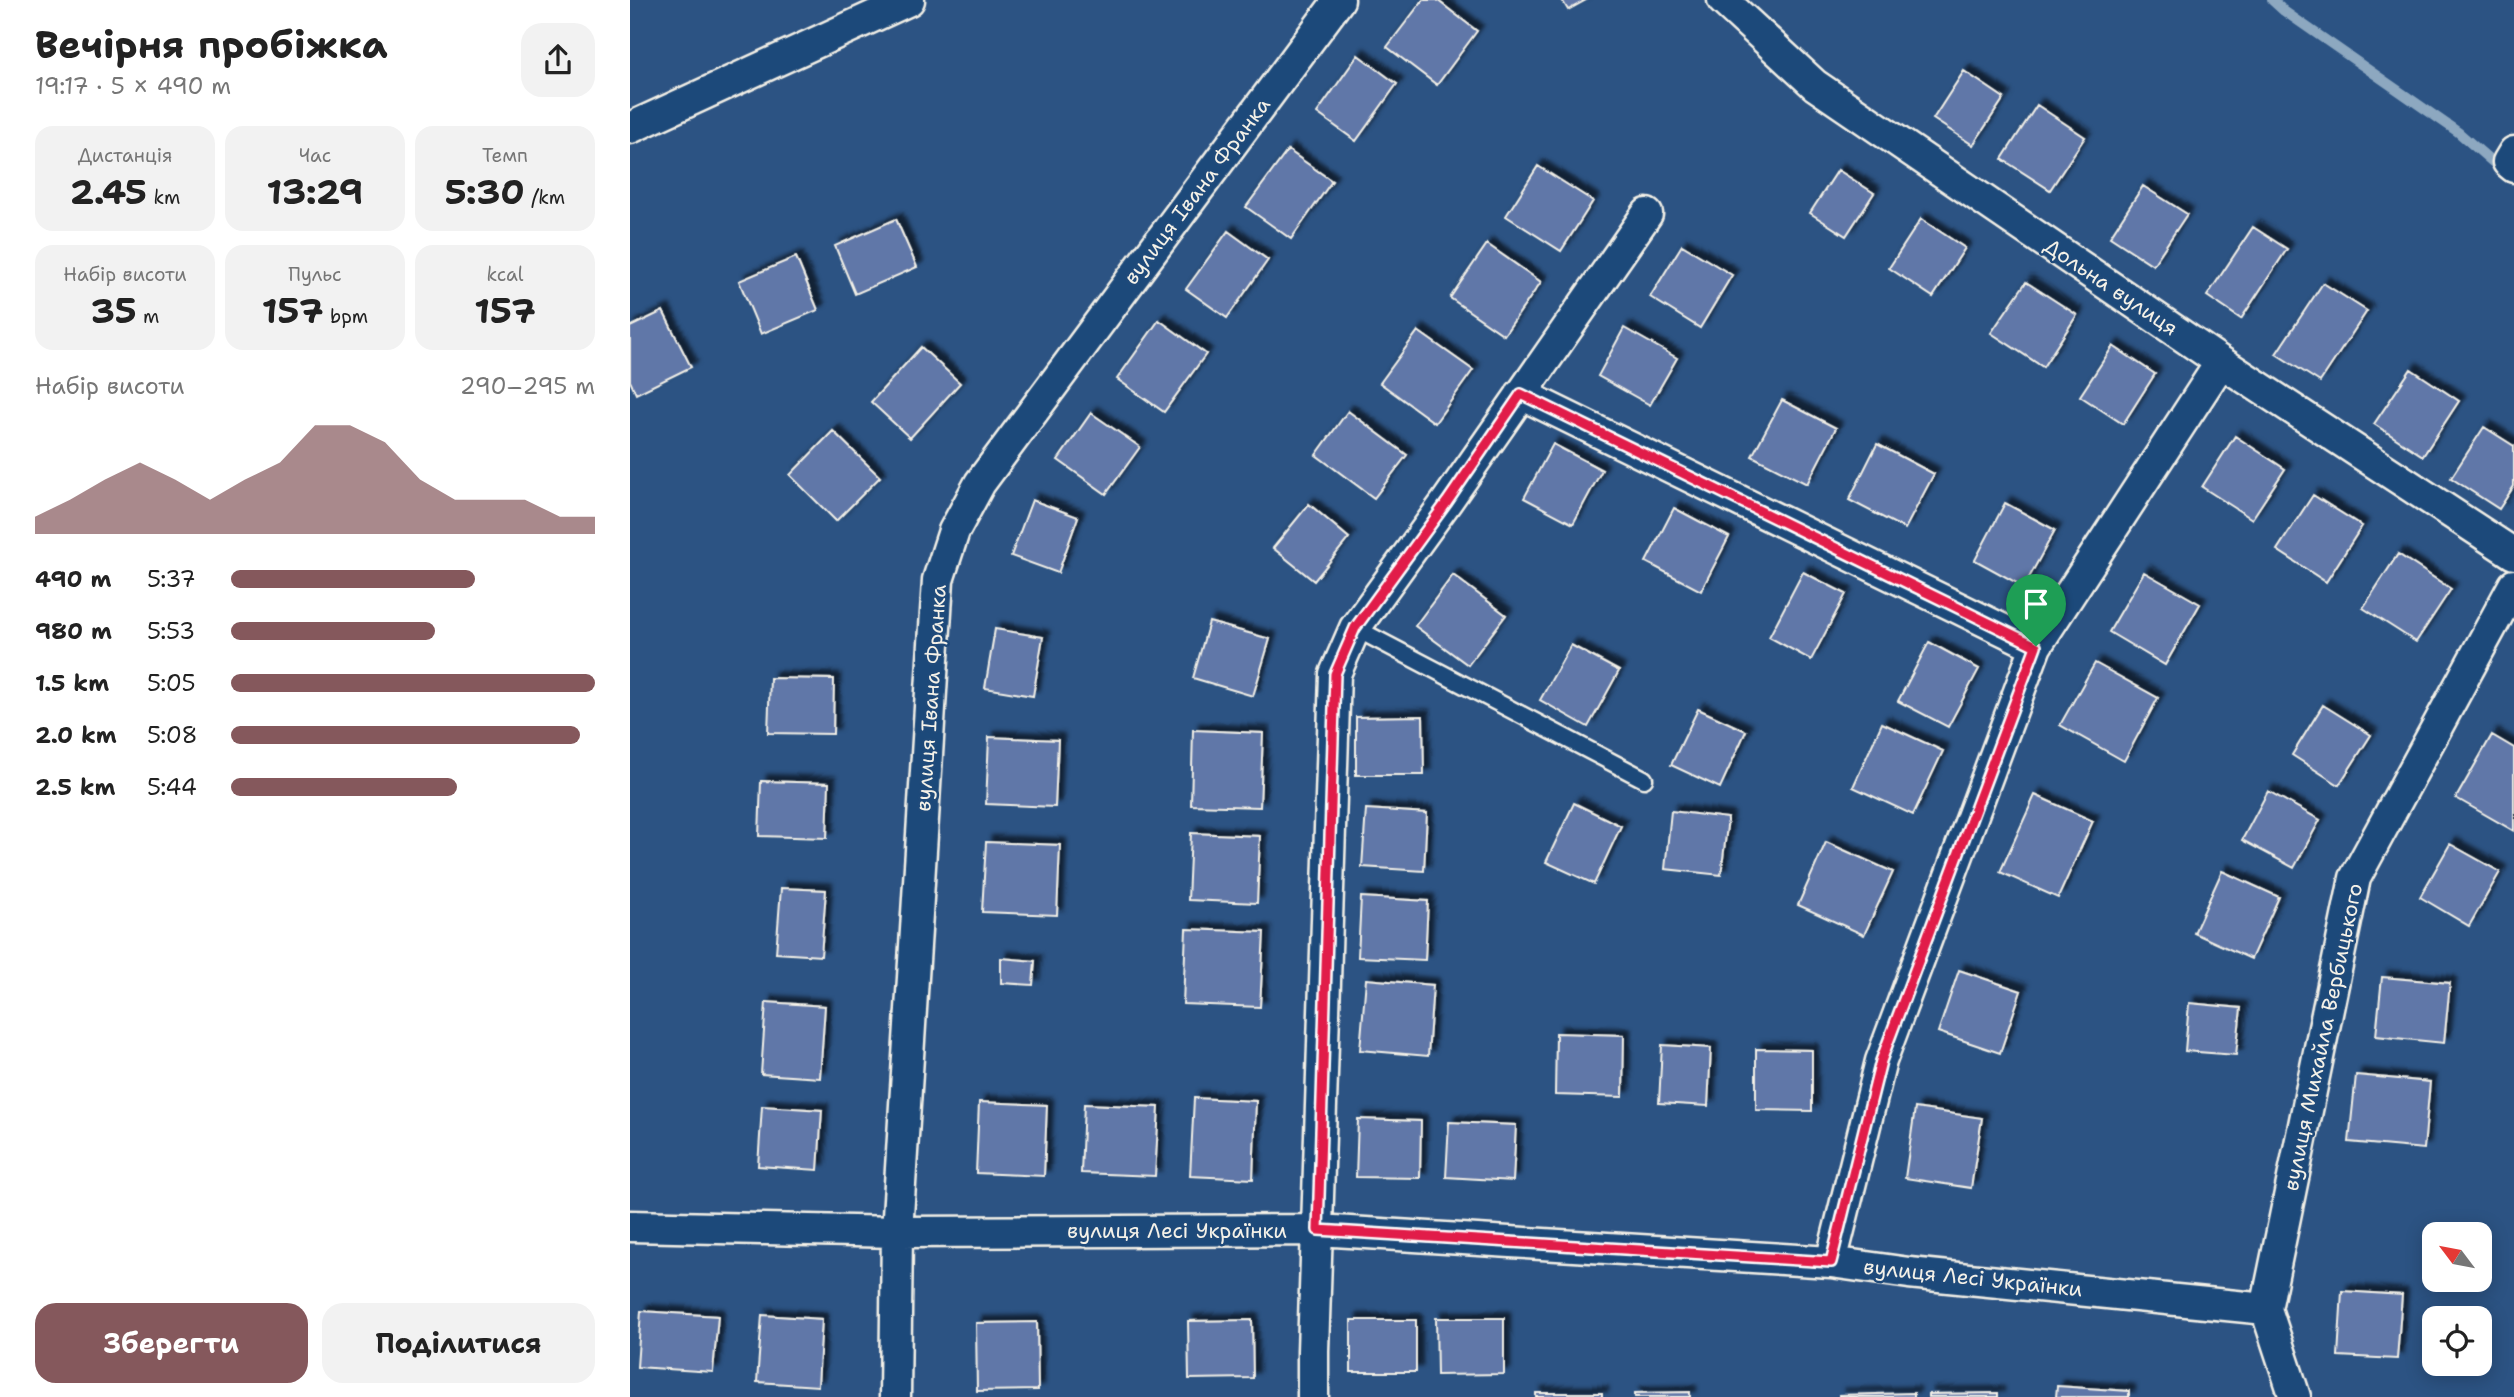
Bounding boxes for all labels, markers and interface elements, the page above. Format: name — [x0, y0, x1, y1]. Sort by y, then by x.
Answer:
text: Вечірня пробіжка — [35, 19, 388, 70]
button: share — [521, 23, 595, 97]
text: 19:17 · 5 × 490 m — [35, 71, 231, 101]
street label: вулиця Івана Франка — [1117, 92, 1277, 290]
text: Дистанція — [78, 143, 172, 168]
text: Час — [299, 143, 331, 168]
text: Темп — [482, 143, 528, 168]
text: 2.45 — [70, 168, 147, 215]
text: 13:29 — [267, 168, 363, 215]
text: 5:30 — [445, 168, 525, 215]
text: km — [147, 185, 180, 210]
text: /km — [525, 185, 565, 210]
street label: Дольна вулиця — [2039, 232, 2183, 342]
text: Набір висоти — [63, 262, 187, 287]
text: Пульс — [288, 262, 342, 287]
text: kcal — [487, 262, 523, 287]
text: 35 — [91, 287, 137, 334]
text: 157 — [262, 287, 323, 334]
text: 157 — [474, 287, 536, 334]
text: m — [137, 304, 159, 329]
text: bpm — [323, 304, 368, 329]
text: Набір висоти — [35, 371, 185, 401]
text: 290–295 m — [460, 371, 595, 401]
text: 490 m — [35, 564, 111, 594]
text: 5:37 — [147, 564, 196, 594]
pin — [2006, 574, 2066, 646]
street label: вулиця Івана Франка — [909, 583, 953, 813]
icon: arrive — [2017, 585, 2055, 623]
text: 980 m — [35, 616, 112, 646]
text: 5:53 — [147, 616, 195, 646]
text: 1.5 km — [35, 668, 109, 698]
text: 5:05 — [147, 668, 196, 698]
text: 2.0 km — [35, 720, 117, 750]
text: 5:08 — [147, 720, 198, 750]
text: 2.5 km — [35, 772, 116, 802]
text: 5:44 — [147, 772, 197, 802]
street label: вулиця Михайла Вербицького — [2277, 881, 2369, 1193]
street label: вулиця Лесі Українки — [1067, 1217, 1287, 1245]
north arrow — [2422, 1222, 2492, 1292]
map controls — [2422, 1222, 2492, 1376]
street label: вулиця Лесі Українки — [1862, 1253, 2084, 1303]
button: Зберегти — [35, 1303, 308, 1383]
button: Поділитися — [322, 1303, 595, 1383]
button: locate — [2422, 1306, 2492, 1376]

